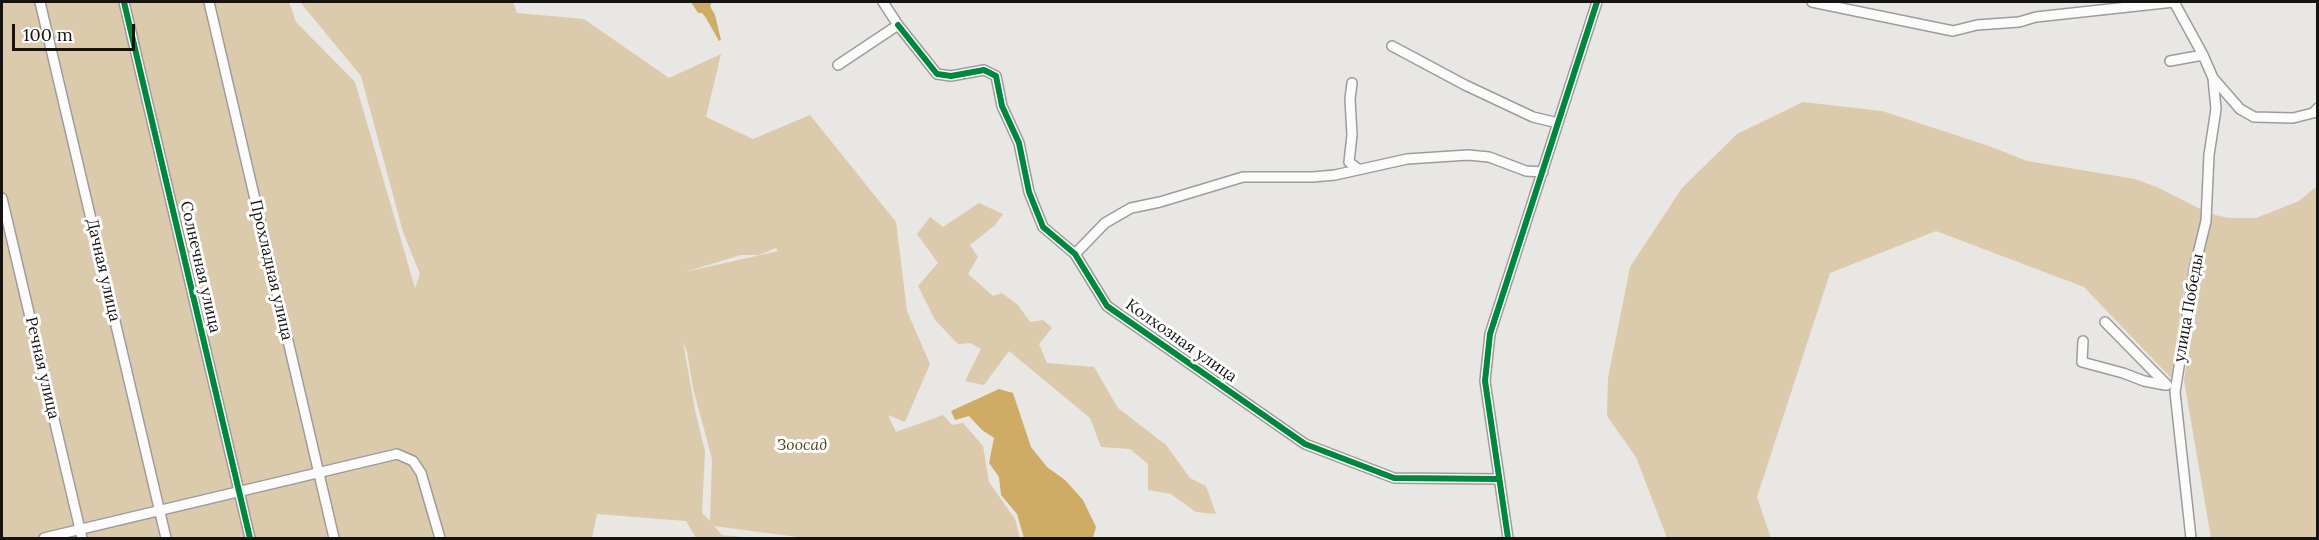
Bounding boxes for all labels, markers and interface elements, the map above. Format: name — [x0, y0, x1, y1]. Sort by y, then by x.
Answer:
scale bar — [15, 12, 138, 50]
text: 100 m — [23, 23, 73, 46]
street label: Прохладная улица — [245, 198, 297, 342]
street label: Солнечная улица — [175, 199, 225, 335]
street label: Дачная улица — [82, 217, 124, 323]
street label: улица Победы — [2170, 252, 2208, 364]
street label: Колхозная улица — [1121, 295, 1241, 387]
street label: Речная улица — [21, 315, 63, 421]
park label: Зоосад — [777, 435, 827, 455]

